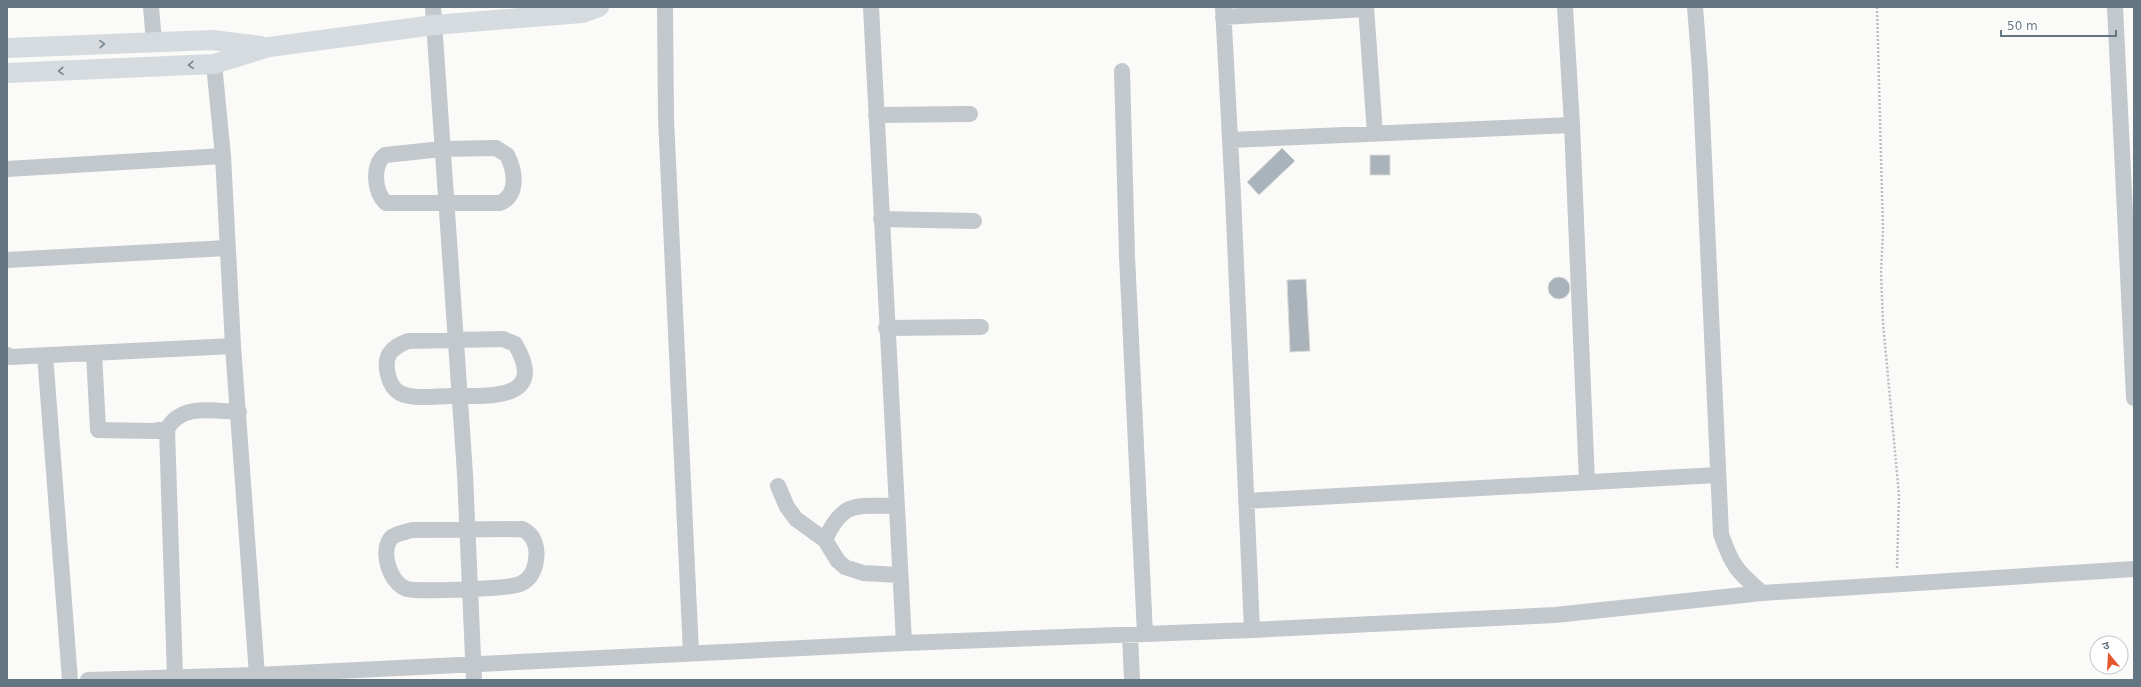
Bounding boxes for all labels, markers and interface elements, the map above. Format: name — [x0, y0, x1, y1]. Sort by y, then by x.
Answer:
scale bar — [2001, 12, 2116, 38]
text: 50 m — [2007, 19, 2038, 33]
one-way arrow — [99, 40, 105, 49]
one-way arrow — [188, 61, 194, 69]
one-way arrow — [58, 67, 64, 75]
north arrow — [2089, 635, 2129, 675]
text: उ — [2101, 639, 2112, 653]

